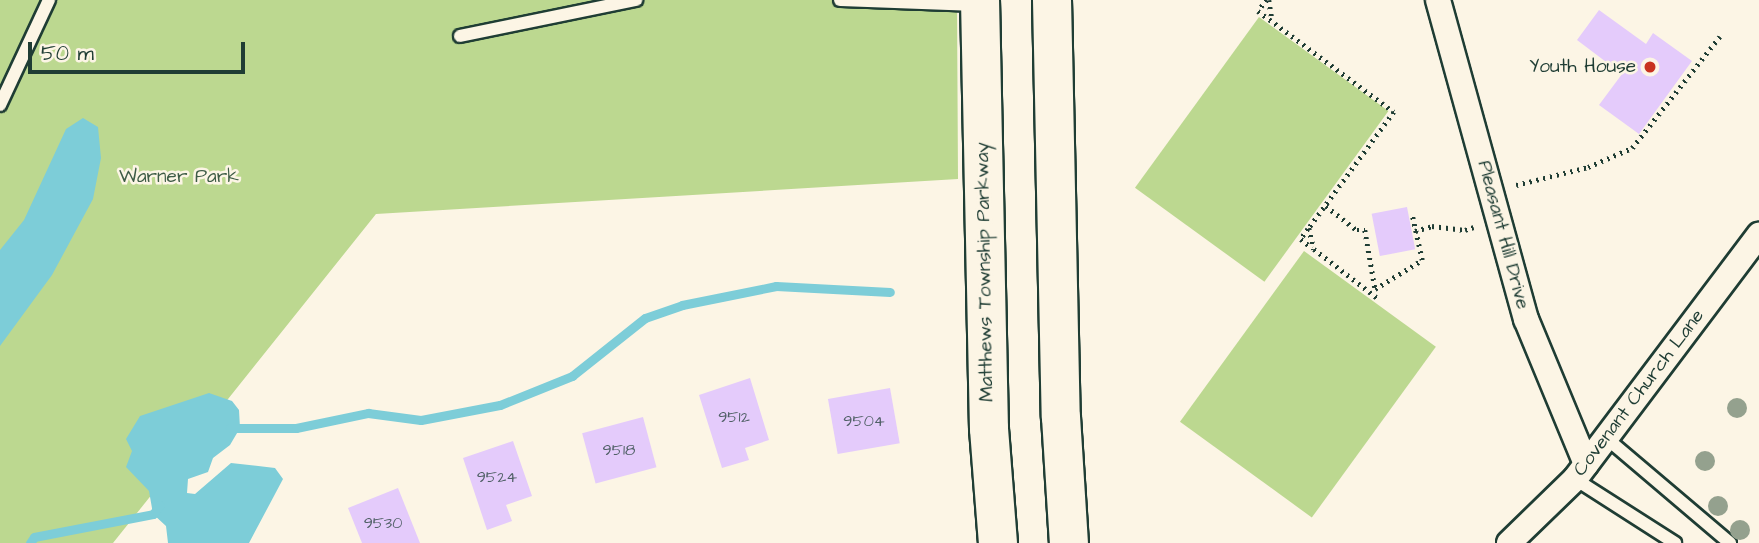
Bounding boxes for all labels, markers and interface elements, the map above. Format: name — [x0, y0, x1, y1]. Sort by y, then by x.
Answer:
scale bar — [32, 28, 248, 72]
text: 50 m — [41, 39, 94, 68]
place label: Youth House — [1529, 56, 1636, 78]
marker: Youth House — [1642, 59, 1658, 75]
street label: Matthews Township Parkway — [971, 142, 999, 402]
street label: Pleasant Hill Drive — [1472, 158, 1534, 312]
park label: Warner Park — [119, 166, 239, 188]
street label: Covenant Church Lane — [1569, 305, 1709, 481]
house number: 9512 — [718, 407, 750, 427]
house number: 9504 — [843, 411, 885, 431]
house number: 9518 — [603, 440, 635, 460]
house number: 9524 — [477, 467, 517, 487]
house number: 9530 — [364, 513, 402, 533]

